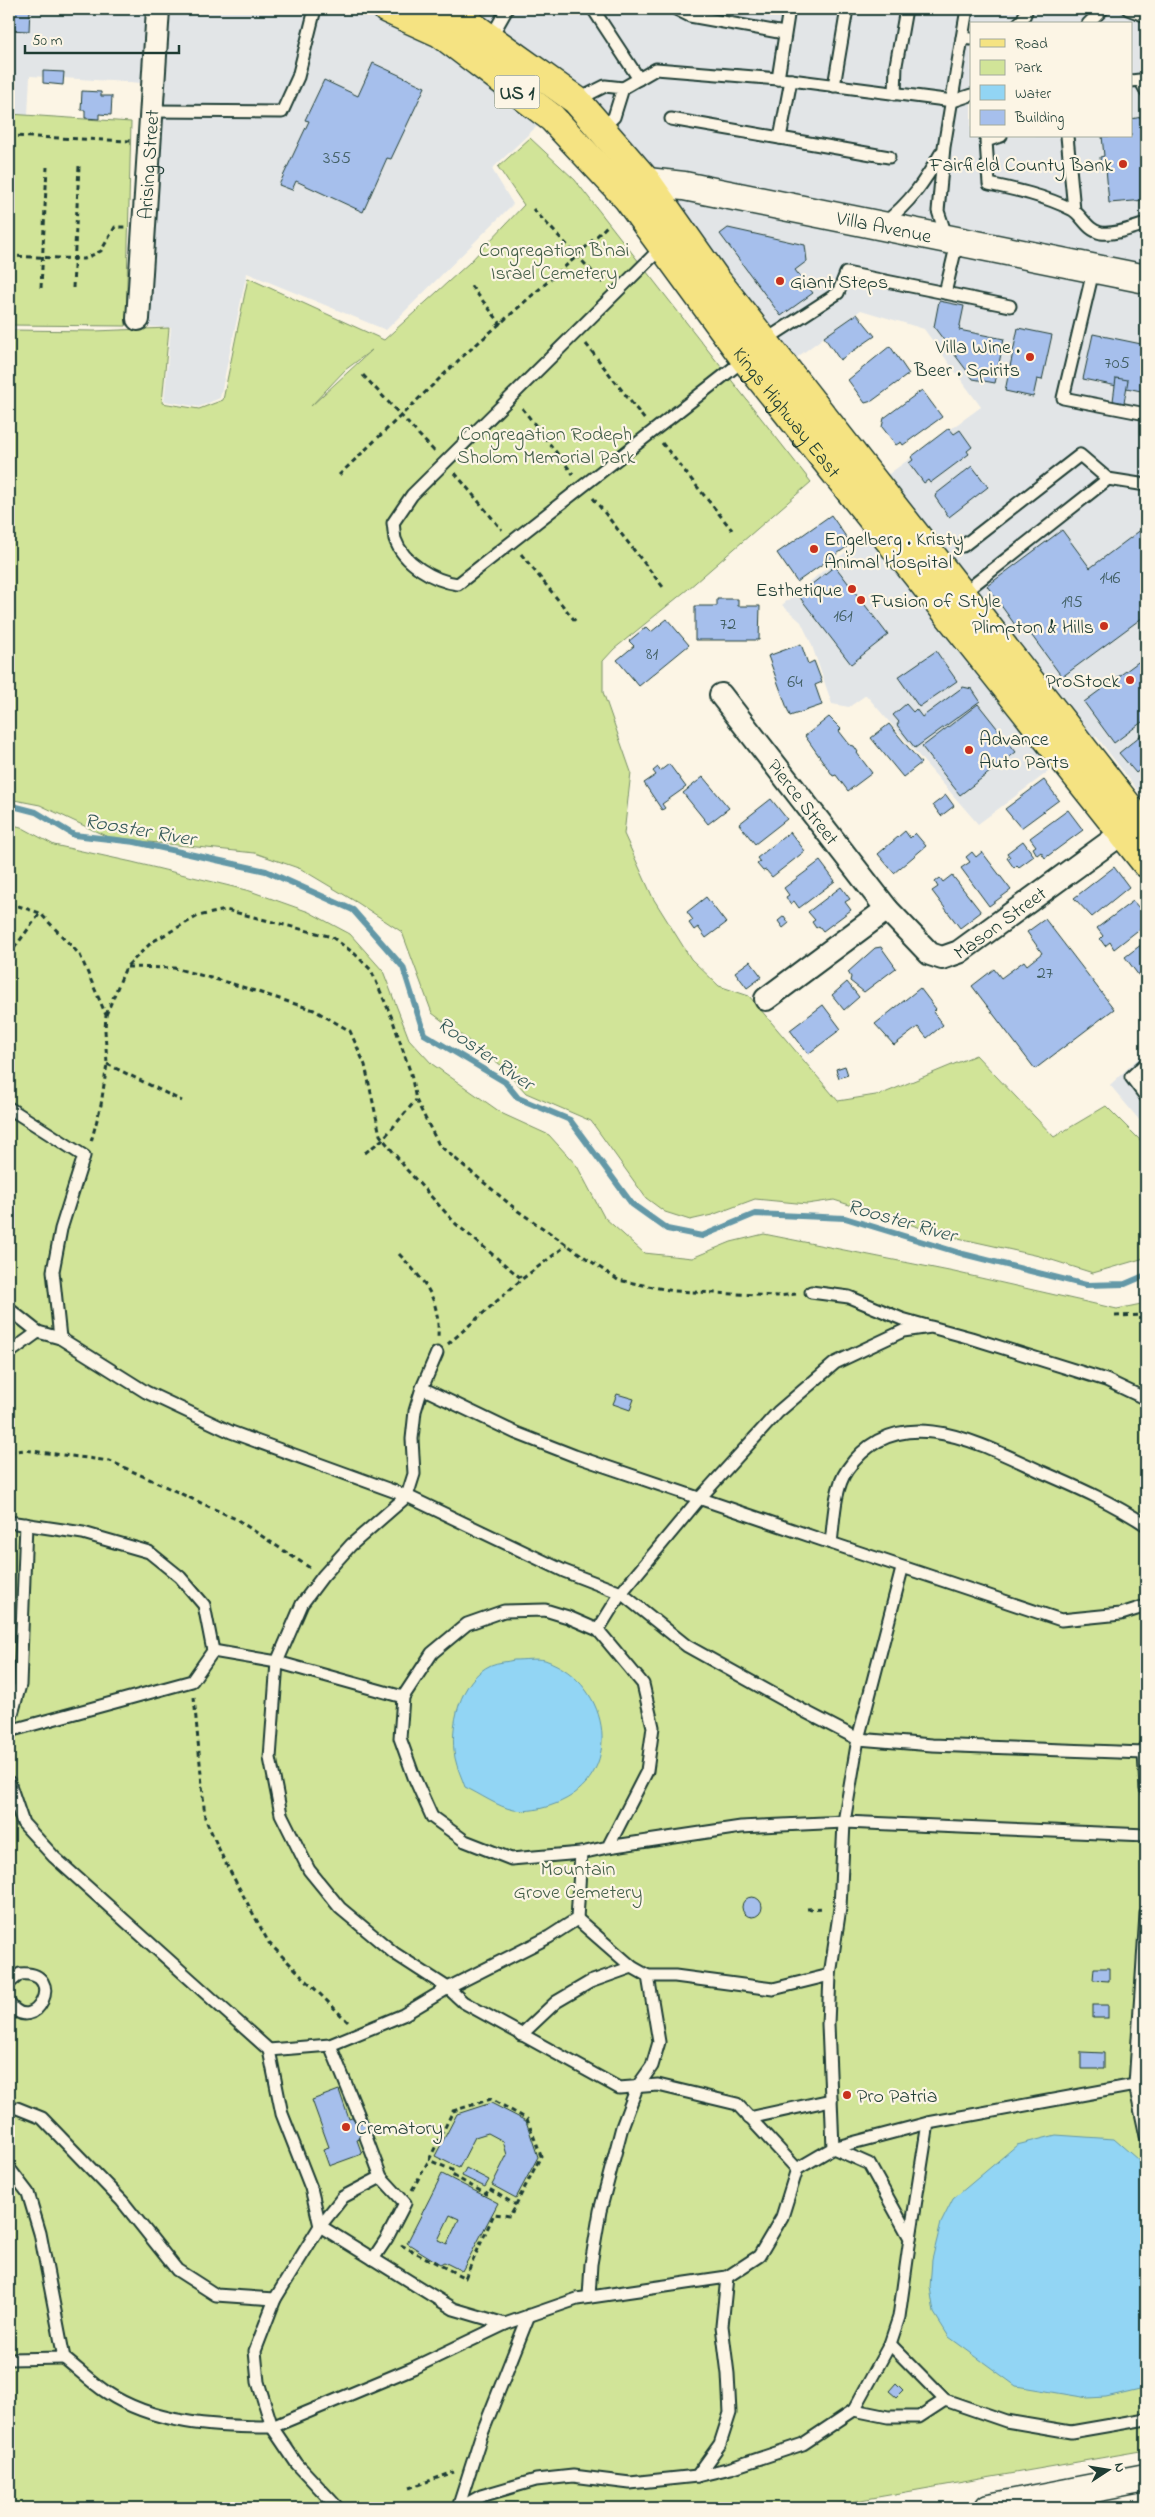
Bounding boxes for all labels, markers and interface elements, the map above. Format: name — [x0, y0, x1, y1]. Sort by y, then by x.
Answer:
scale bar — [25, 22, 179, 54]
legend — [970, 22, 1132, 138]
text: 50 m — [32, 30, 63, 52]
text: Road — [1015, 33, 1048, 55]
text: Park — [1015, 57, 1043, 79]
road number: US 1 — [494, 75, 540, 108]
text: Water — [1015, 83, 1051, 105]
text: Building — [1014, 107, 1064, 130]
street label: Arising Street — [132, 108, 169, 220]
house number: 355 — [323, 146, 351, 172]
place label: Fairfield County Bank — [929, 152, 1113, 181]
marker: Fairfield County Bank — [1117, 158, 1129, 170]
street label: Villa Avenue — [833, 205, 934, 252]
park label: Congregation B'nai Israel Cemetery — [479, 237, 629, 289]
place label: Giant Steps — [790, 269, 888, 298]
marker: Giant Steps — [774, 275, 786, 287]
place label: Villa Wine . Beer . Spirits — [913, 334, 1020, 386]
street label: Kings Highway East — [724, 342, 847, 486]
marker: Villa Wine . Beer . Spirits — [1024, 351, 1036, 363]
house number: 705 — [1104, 351, 1130, 377]
park label: Congregation Rodeph Sholom Memorial Park — [457, 421, 636, 473]
place label: Engelberg . Kristy Animal Hospital — [824, 526, 964, 578]
marker: Engelberg . Kristy Animal Hospital — [808, 543, 820, 555]
house number: 146 — [1099, 566, 1121, 592]
place label: Esthetique — [756, 577, 842, 606]
marker: Esthetique — [846, 583, 858, 595]
place label: Fusion of Style — [870, 588, 1001, 617]
house number: 195 — [1061, 590, 1083, 616]
marker: Fusion of Style — [855, 594, 867, 606]
house number: 161 — [833, 604, 853, 630]
house number: 72 — [720, 612, 736, 638]
place label: Plimpton & Hills — [972, 614, 1094, 643]
marker: Plimpton & Hills — [1098, 620, 1110, 632]
house number: 81 — [646, 642, 659, 668]
place label: ProStock — [1045, 668, 1120, 697]
house number: 64 — [787, 670, 803, 696]
marker: ProStock — [1124, 674, 1136, 686]
place label: Advance Auto Parts — [979, 726, 1069, 778]
marker: Advance Auto Parts — [963, 744, 975, 756]
street label: Pierce Street — [759, 754, 845, 853]
water label: Rooster River — [82, 806, 200, 856]
street label: Mason Street — [949, 880, 1054, 968]
house number: 27 — [1037, 961, 1054, 987]
water label: Rooster River — [430, 1010, 542, 1101]
water label: Rooster River — [843, 1192, 962, 1253]
park label: Mountain Grove Cemetery — [514, 1856, 642, 1908]
place label: Pro Patria — [857, 2083, 937, 2112]
marker: Pro Patria — [841, 2089, 853, 2101]
place label: Crematory — [356, 2115, 443, 2144]
marker: Crematory — [340, 2121, 352, 2133]
north arrow — [1082, 2444, 1132, 2494]
text: N — [1108, 2461, 1131, 2474]

